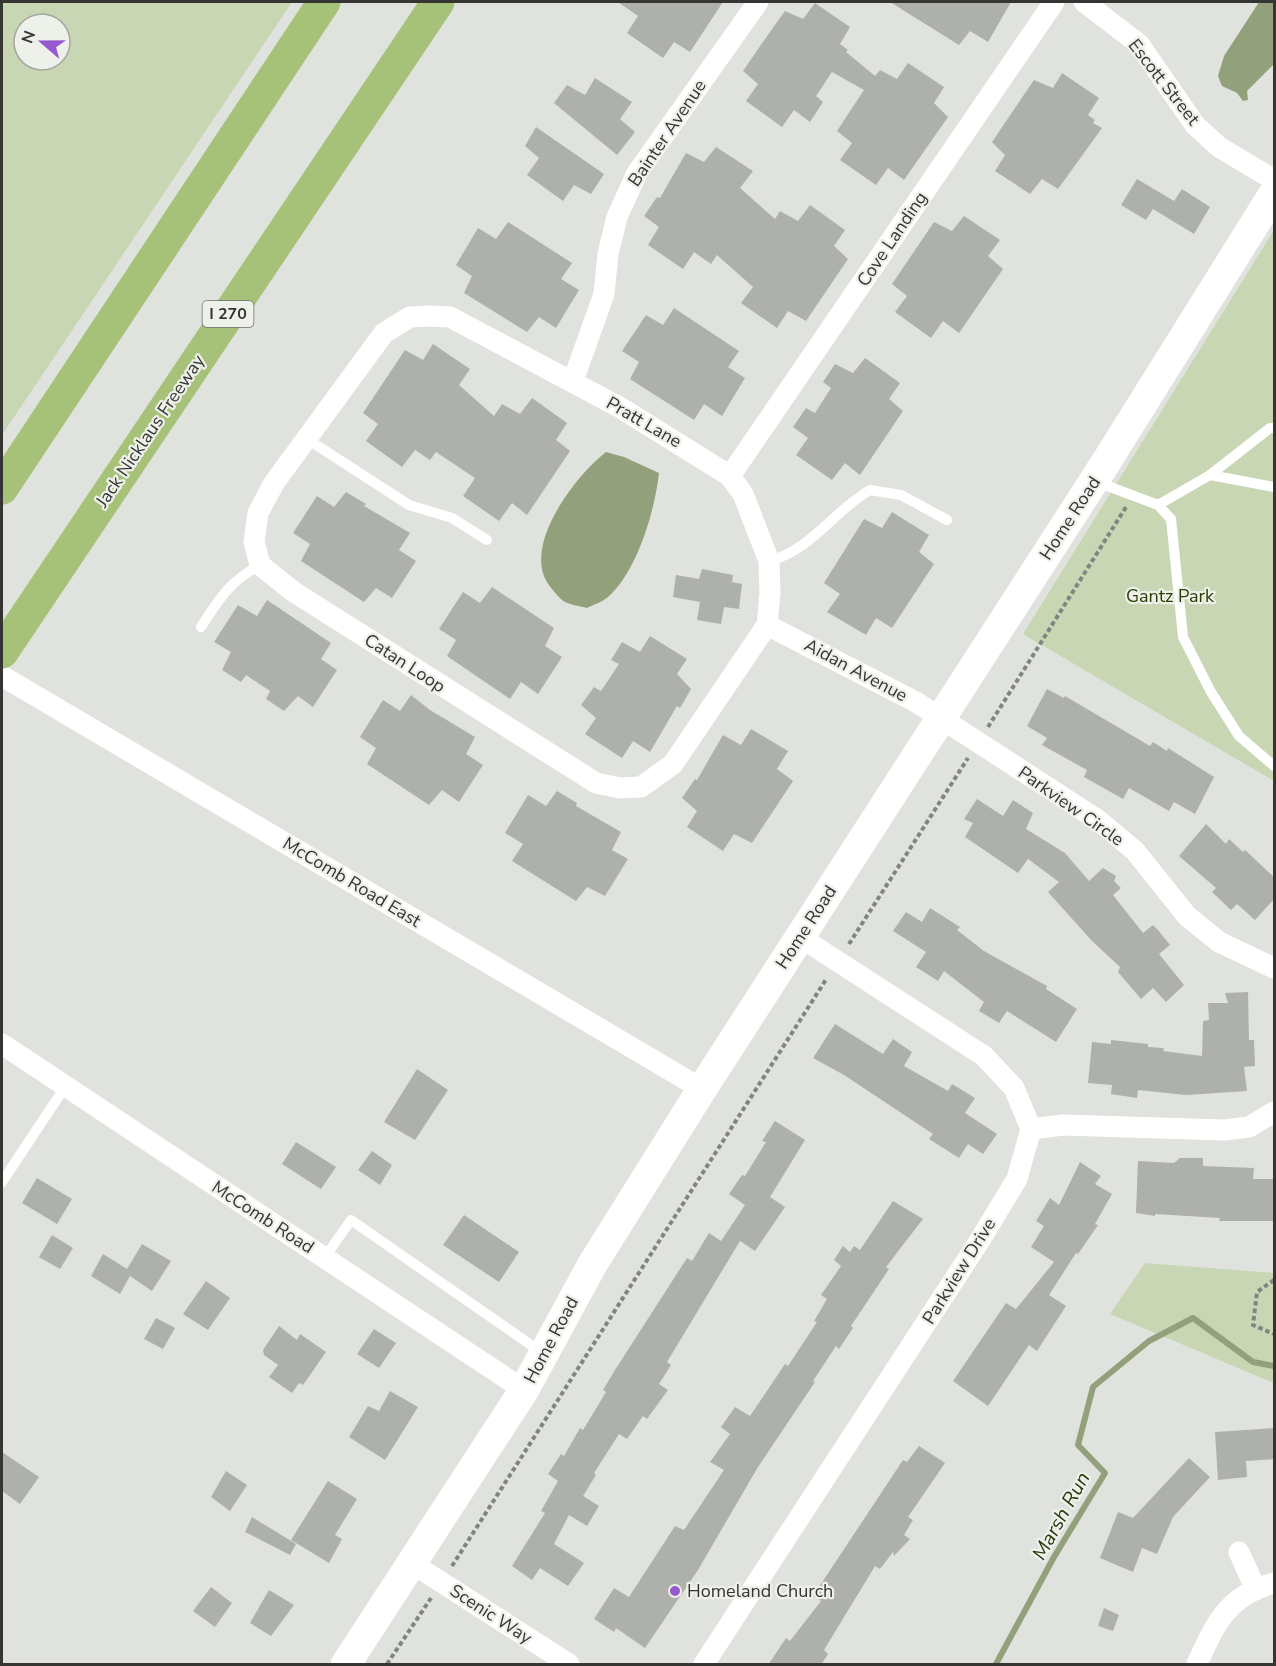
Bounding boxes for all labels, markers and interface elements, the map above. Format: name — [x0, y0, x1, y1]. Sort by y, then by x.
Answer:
north arrow — [12, 12, 72, 72]
text: N — [16, 28, 41, 47]
street label: Escott Street — [1123, 34, 1206, 131]
street label: Bainter Avenue — [622, 75, 712, 191]
street label: Cove Landing — [851, 187, 933, 291]
road number: I 270 — [202, 301, 254, 327]
street label: Jack Nicklaus Freeway — [89, 349, 210, 513]
street label: Pratt Lane — [602, 391, 686, 453]
street label: Home Road — [1034, 472, 1106, 564]
park label: Gantz Park — [1126, 584, 1215, 608]
street label: Catan Loop — [360, 628, 450, 698]
street label: Aidan Avenue — [800, 633, 912, 707]
street label: Parkview Circle — [1013, 761, 1129, 851]
street label: McComb Road East — [279, 831, 426, 933]
street label: Home Road — [770, 881, 842, 973]
street label: McComb Road — [207, 1175, 319, 1259]
street label: Parkview Drive — [917, 1213, 1001, 1329]
street label: Home Road — [518, 1292, 584, 1388]
water label: Marsh Run — [1026, 1467, 1096, 1565]
street label: Scenic Way — [445, 1578, 537, 1650]
place label: Homeland Church — [687, 1579, 833, 1603]
marker: Homeland Church — [668, 1584, 682, 1598]

